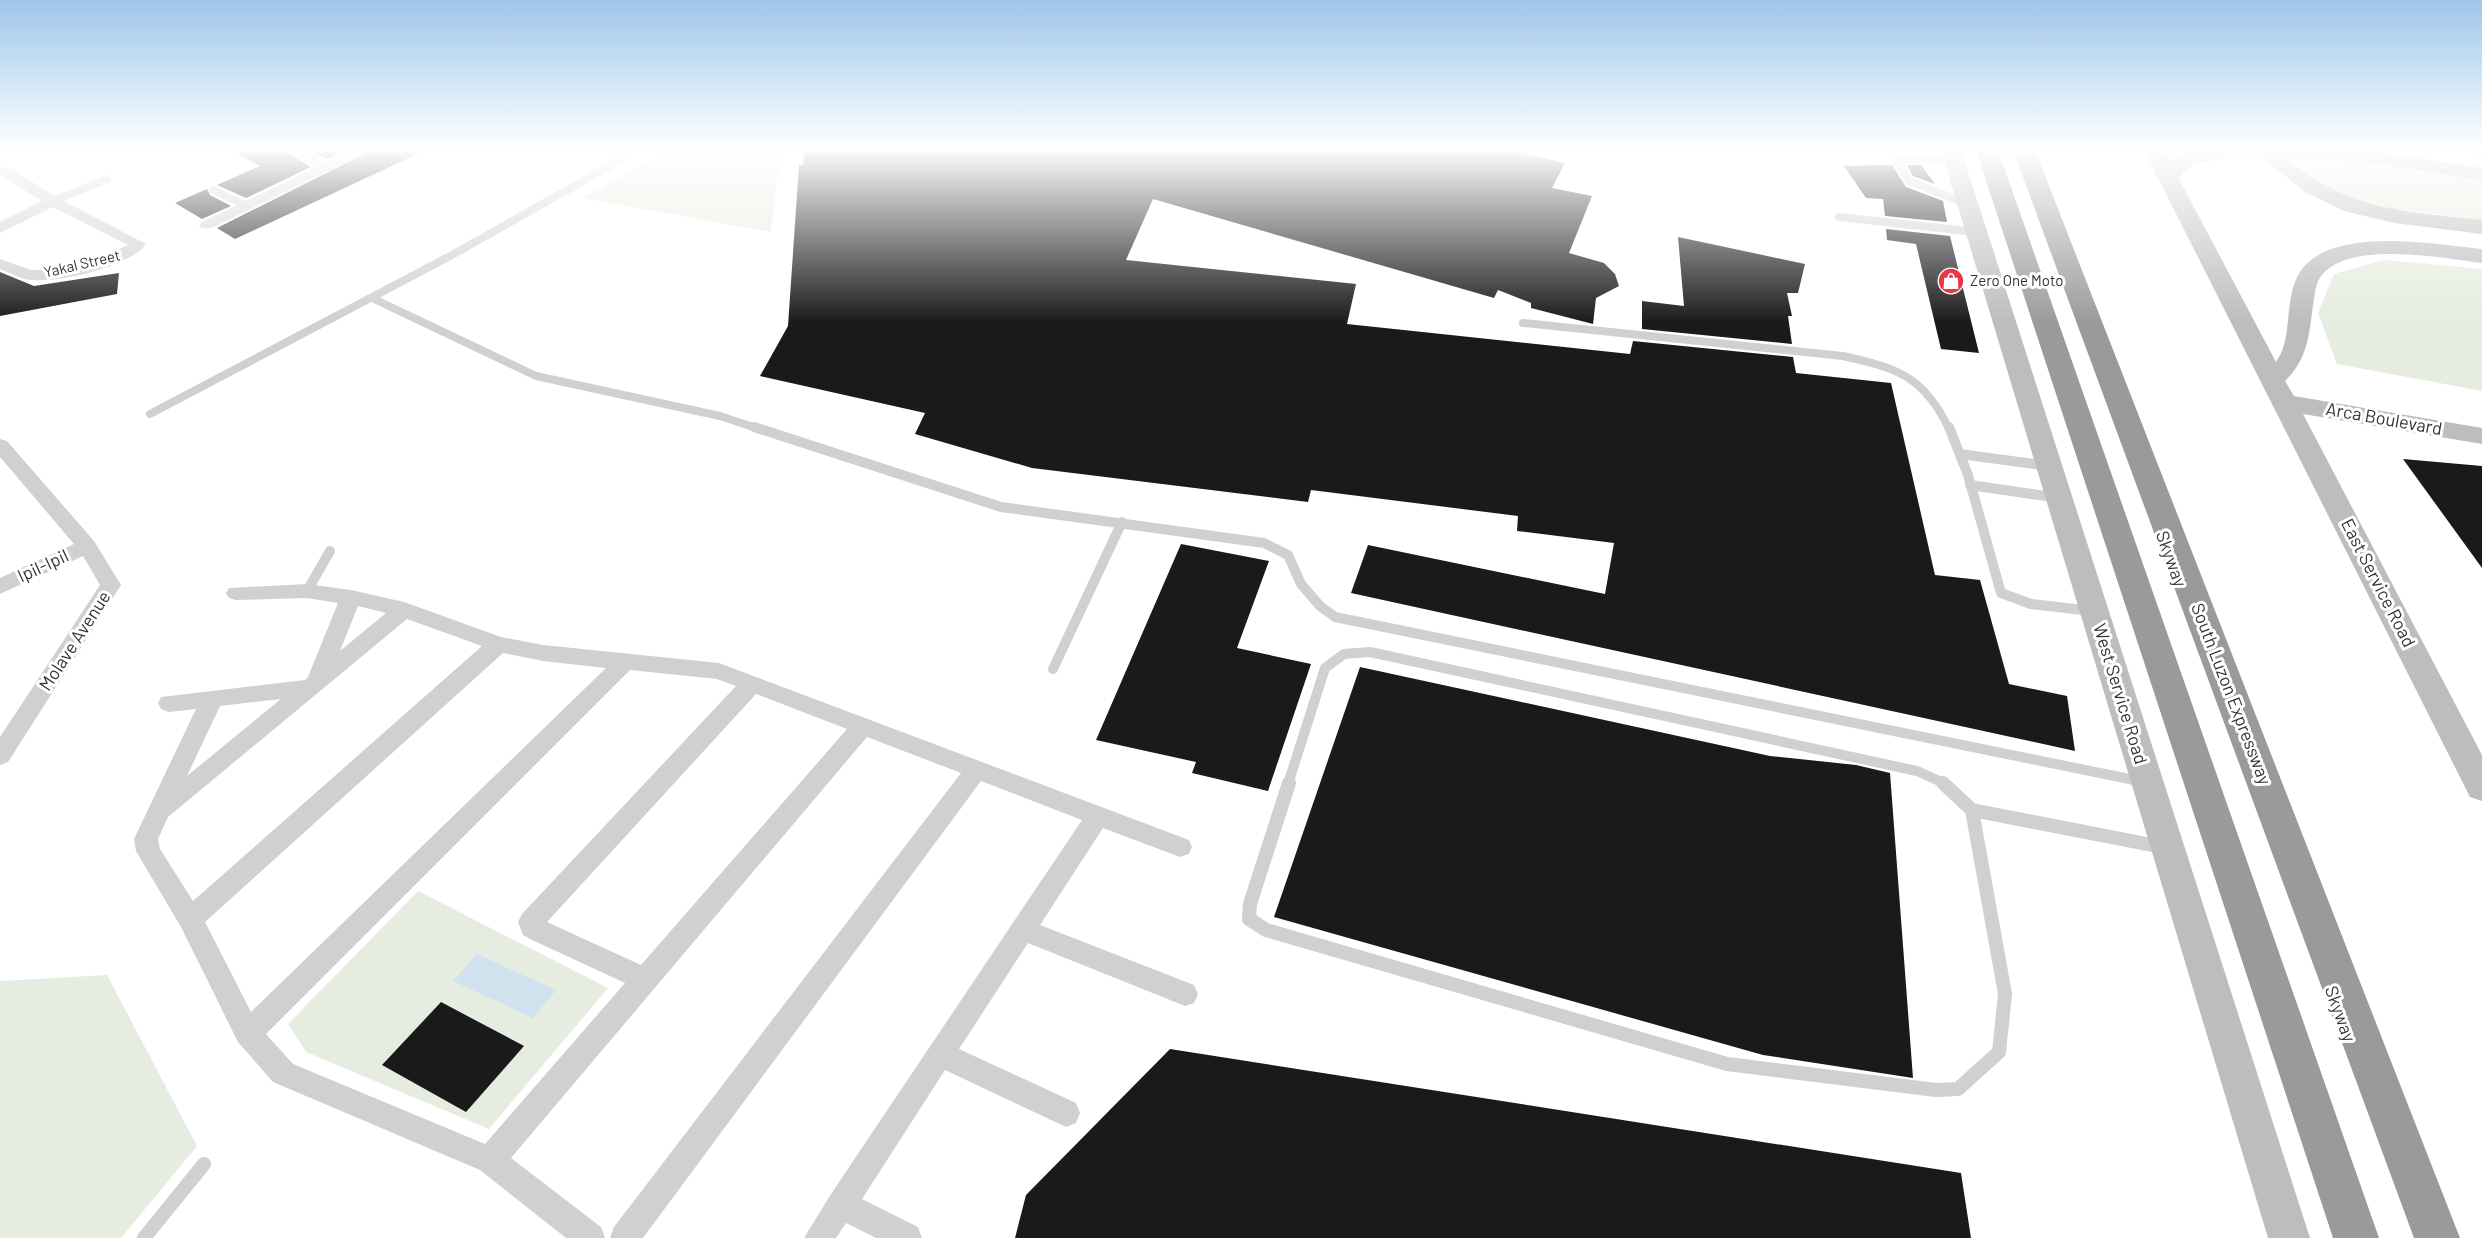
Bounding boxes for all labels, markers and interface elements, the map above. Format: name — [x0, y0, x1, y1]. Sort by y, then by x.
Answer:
street label: Yakal Street — [42, 245, 122, 281]
shop icon: Zero One Moto — [1936, 266, 1966, 296]
place label: Zero One Moto — [1970, 271, 2063, 289]
street label: Arca Boulevard — [2324, 397, 2444, 439]
street label: East Service Road — [2337, 515, 2421, 651]
street label: Skyway — [2152, 528, 2192, 590]
street label: Ipil-Ipil — [14, 544, 72, 586]
street label: Molave Avenue — [34, 586, 115, 694]
street label: South Luzon Expressway — [2187, 600, 2277, 788]
street label: West Service Road — [2089, 621, 2153, 767]
street label: Skyway — [2321, 983, 2361, 1045]

